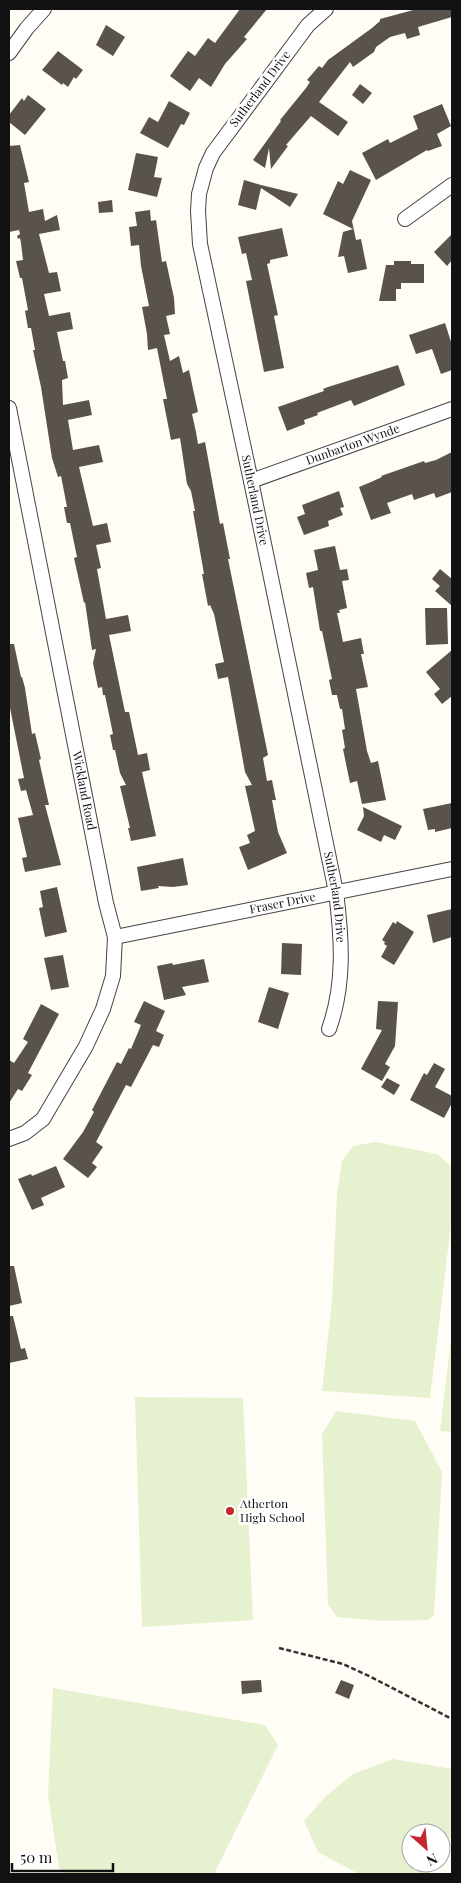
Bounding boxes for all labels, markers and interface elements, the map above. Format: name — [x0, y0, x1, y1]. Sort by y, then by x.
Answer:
street label: Sutherland Drive — [225, 47, 293, 130]
street label: Dunbarton Wynde — [303, 420, 401, 468]
street label: Sutherland Drive — [239, 453, 273, 547]
street label: Wickland Road — [69, 749, 101, 831]
street label: Sutherland Drive — [321, 850, 350, 943]
street label: Fraser Drive — [248, 888, 317, 917]
place label: Atherton High School — [239, 1495, 305, 1525]
marker: Atherton High School — [224, 1505, 236, 1517]
north arrow — [401, 1823, 451, 1873]
scale bar — [12, 1840, 114, 1872]
text: 50 m — [20, 1847, 53, 1867]
text: N — [423, 1849, 441, 1871]

